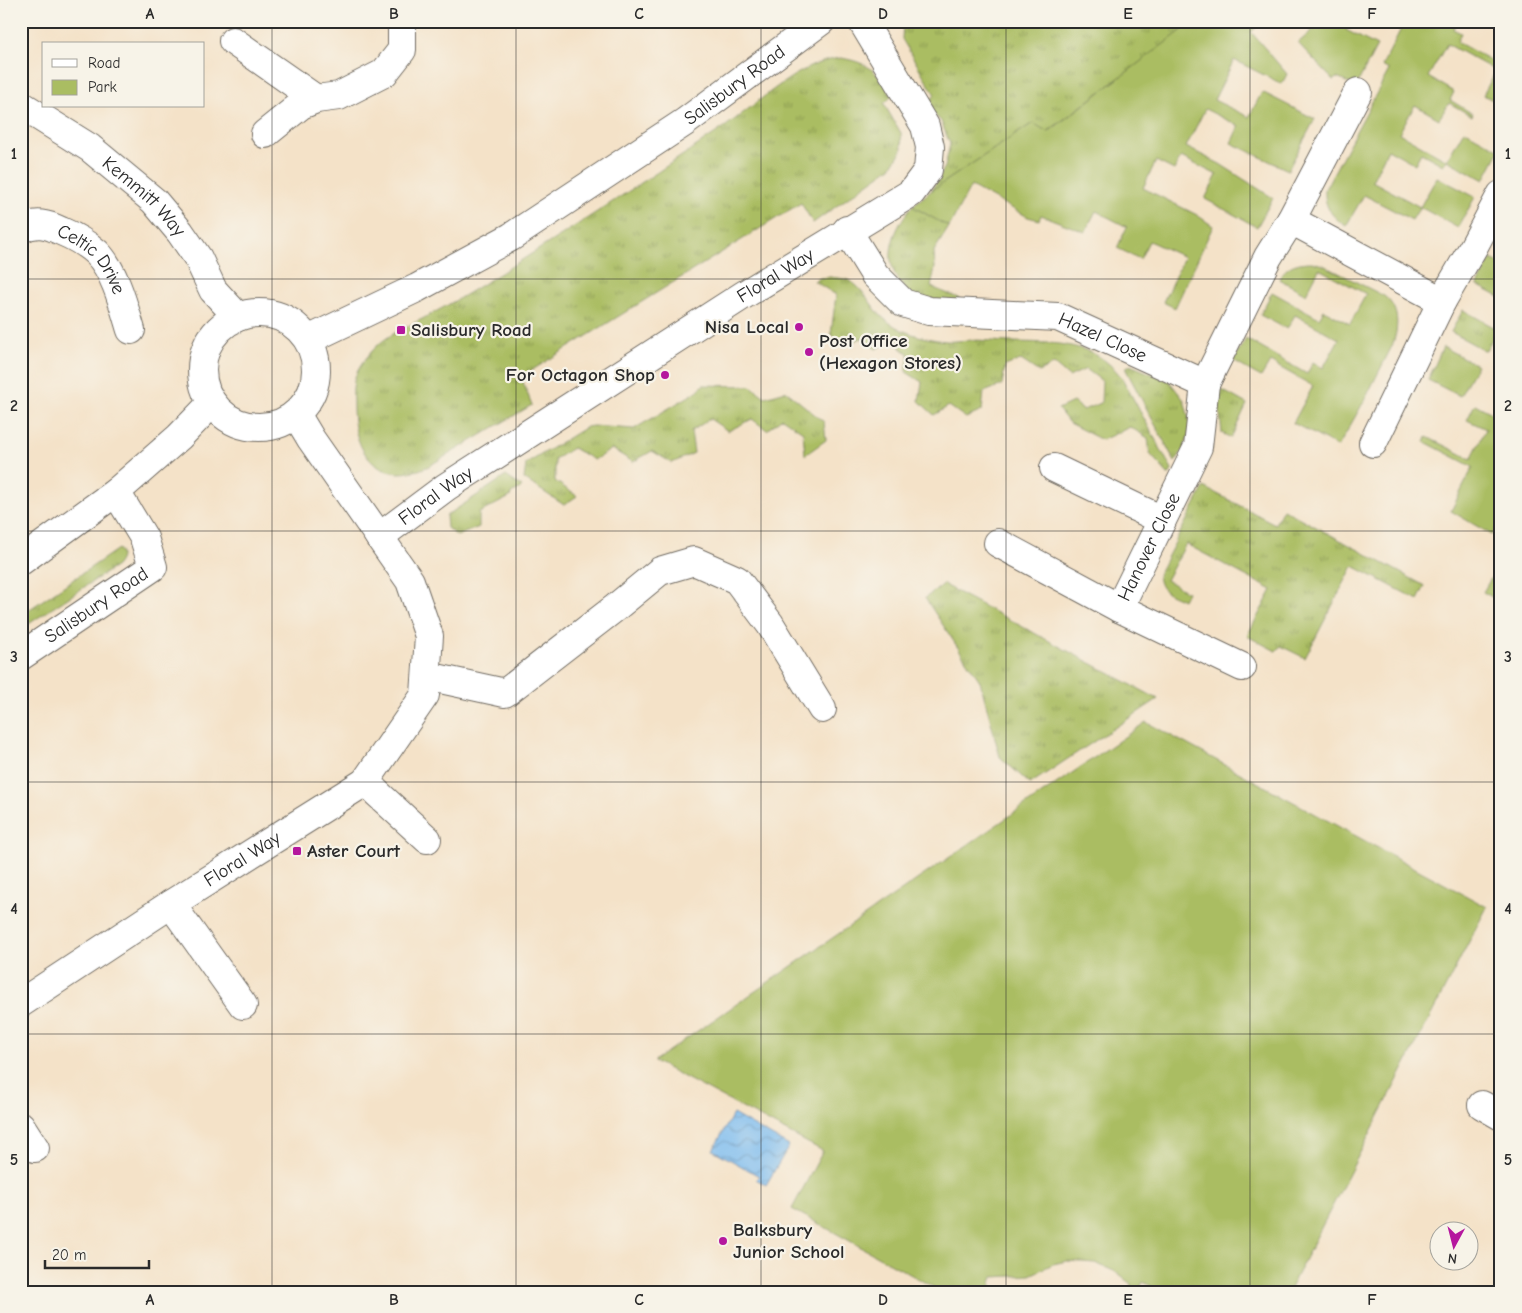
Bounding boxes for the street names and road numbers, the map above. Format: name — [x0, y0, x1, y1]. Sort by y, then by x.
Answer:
street label: Salisbury Road — [680, 41, 789, 130]
street label: Kemmitt Way — [98, 152, 190, 241]
street label: Celtic Drive — [54, 220, 130, 297]
street label: Floral Way — [733, 244, 818, 307]
street label: Hazel Close — [1055, 308, 1150, 367]
street label: Floral Way — [394, 461, 477, 530]
street label: Hanover Close — [1113, 489, 1185, 605]
street label: Salisbury Road — [41, 562, 152, 648]
street label: Floral Way — [200, 827, 285, 891]

